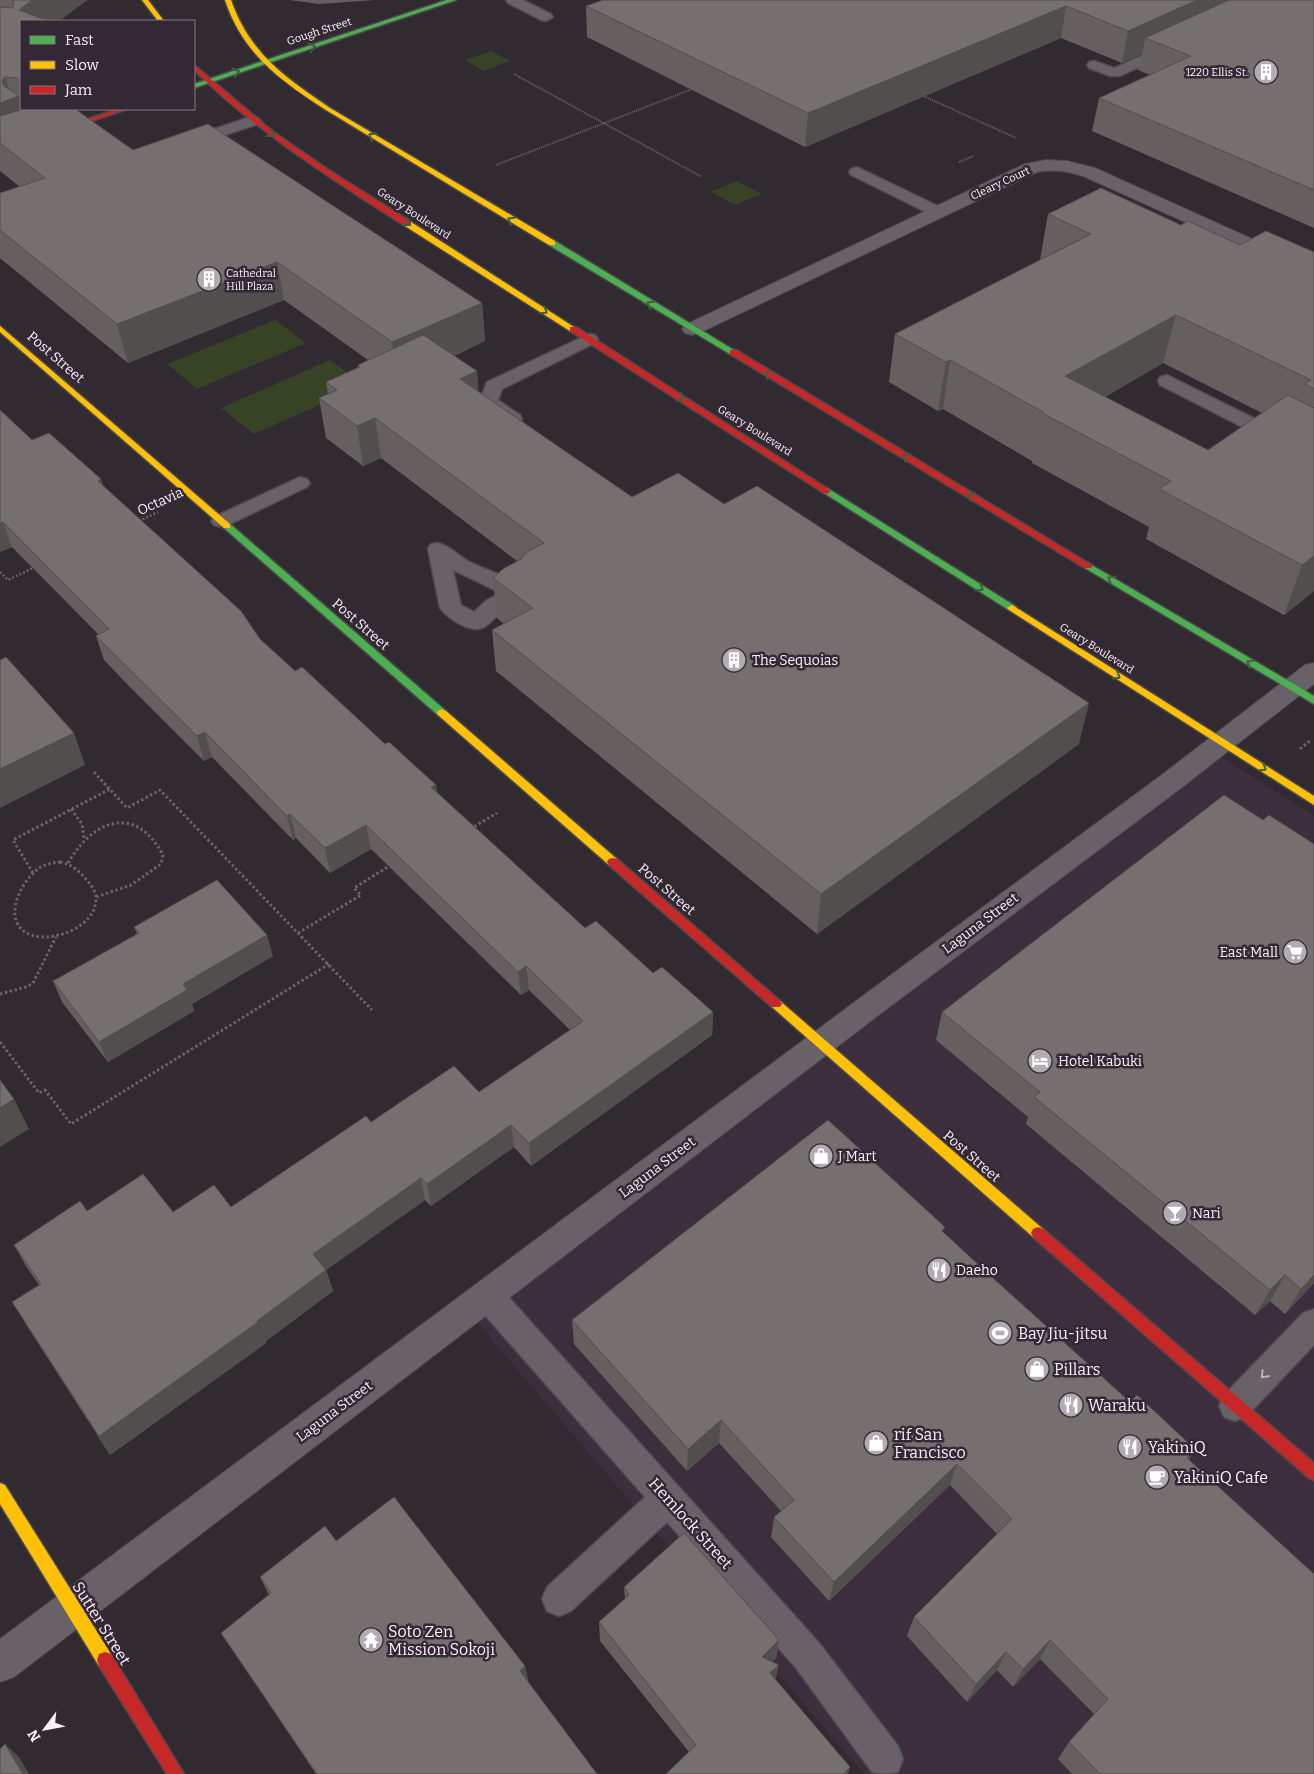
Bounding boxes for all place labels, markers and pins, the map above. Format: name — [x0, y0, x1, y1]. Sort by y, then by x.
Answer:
building icon: 1220 Ellis St. — [1253, 59, 1279, 85]
place label: 1220 Ellis St. — [1186, 66, 1248, 79]
building icon: Cathedral Hill Plaza — [196, 266, 222, 292]
place label: Cathedral Hill Plaza — [226, 267, 276, 293]
building icon: The Sequoias — [721, 647, 747, 673]
place label: The Sequoias — [752, 652, 838, 669]
supermarket icon: East Mall — [1282, 939, 1308, 965]
place label: East Mall — [1219, 944, 1278, 961]
hotel icon: Hotel Kabuki — [1027, 1048, 1053, 1074]
place label: Hotel Kabuki — [1058, 1053, 1142, 1070]
shop icon: J Mart — [808, 1143, 834, 1169]
place label: J Mart — [837, 1148, 877, 1165]
bar icon: Nari — [1162, 1200, 1188, 1226]
place label: Nari — [1192, 1205, 1221, 1222]
restaurant icon: Daeho — [926, 1257, 952, 1283]
place label: Daeho — [956, 1262, 998, 1279]
sports icon: Bay Jiu-jitsu — [987, 1320, 1013, 1346]
place label: Bay Jiu-jitsu — [1018, 1324, 1108, 1343]
shop icon: Pillars — [1024, 1356, 1050, 1382]
place label: Pillars — [1054, 1360, 1100, 1379]
restaurant icon: Waraku — [1058, 1392, 1084, 1418]
place label: Waraku — [1088, 1396, 1146, 1415]
place label: rif San Francisco — [894, 1425, 966, 1462]
shop icon: rif San Francisco — [863, 1430, 889, 1456]
restaurant icon: YakiniQ — [1117, 1434, 1143, 1460]
place label: YakiniQ — [1148, 1438, 1207, 1457]
cafe icon: YakiniQ Cafe — [1144, 1464, 1170, 1490]
place label: YakiniQ Cafe — [1174, 1468, 1268, 1487]
place label: Soto Zen Mission Sokoji — [388, 1622, 495, 1659]
temple icon: Soto Zen Mission Sokoji — [358, 1627, 384, 1653]

